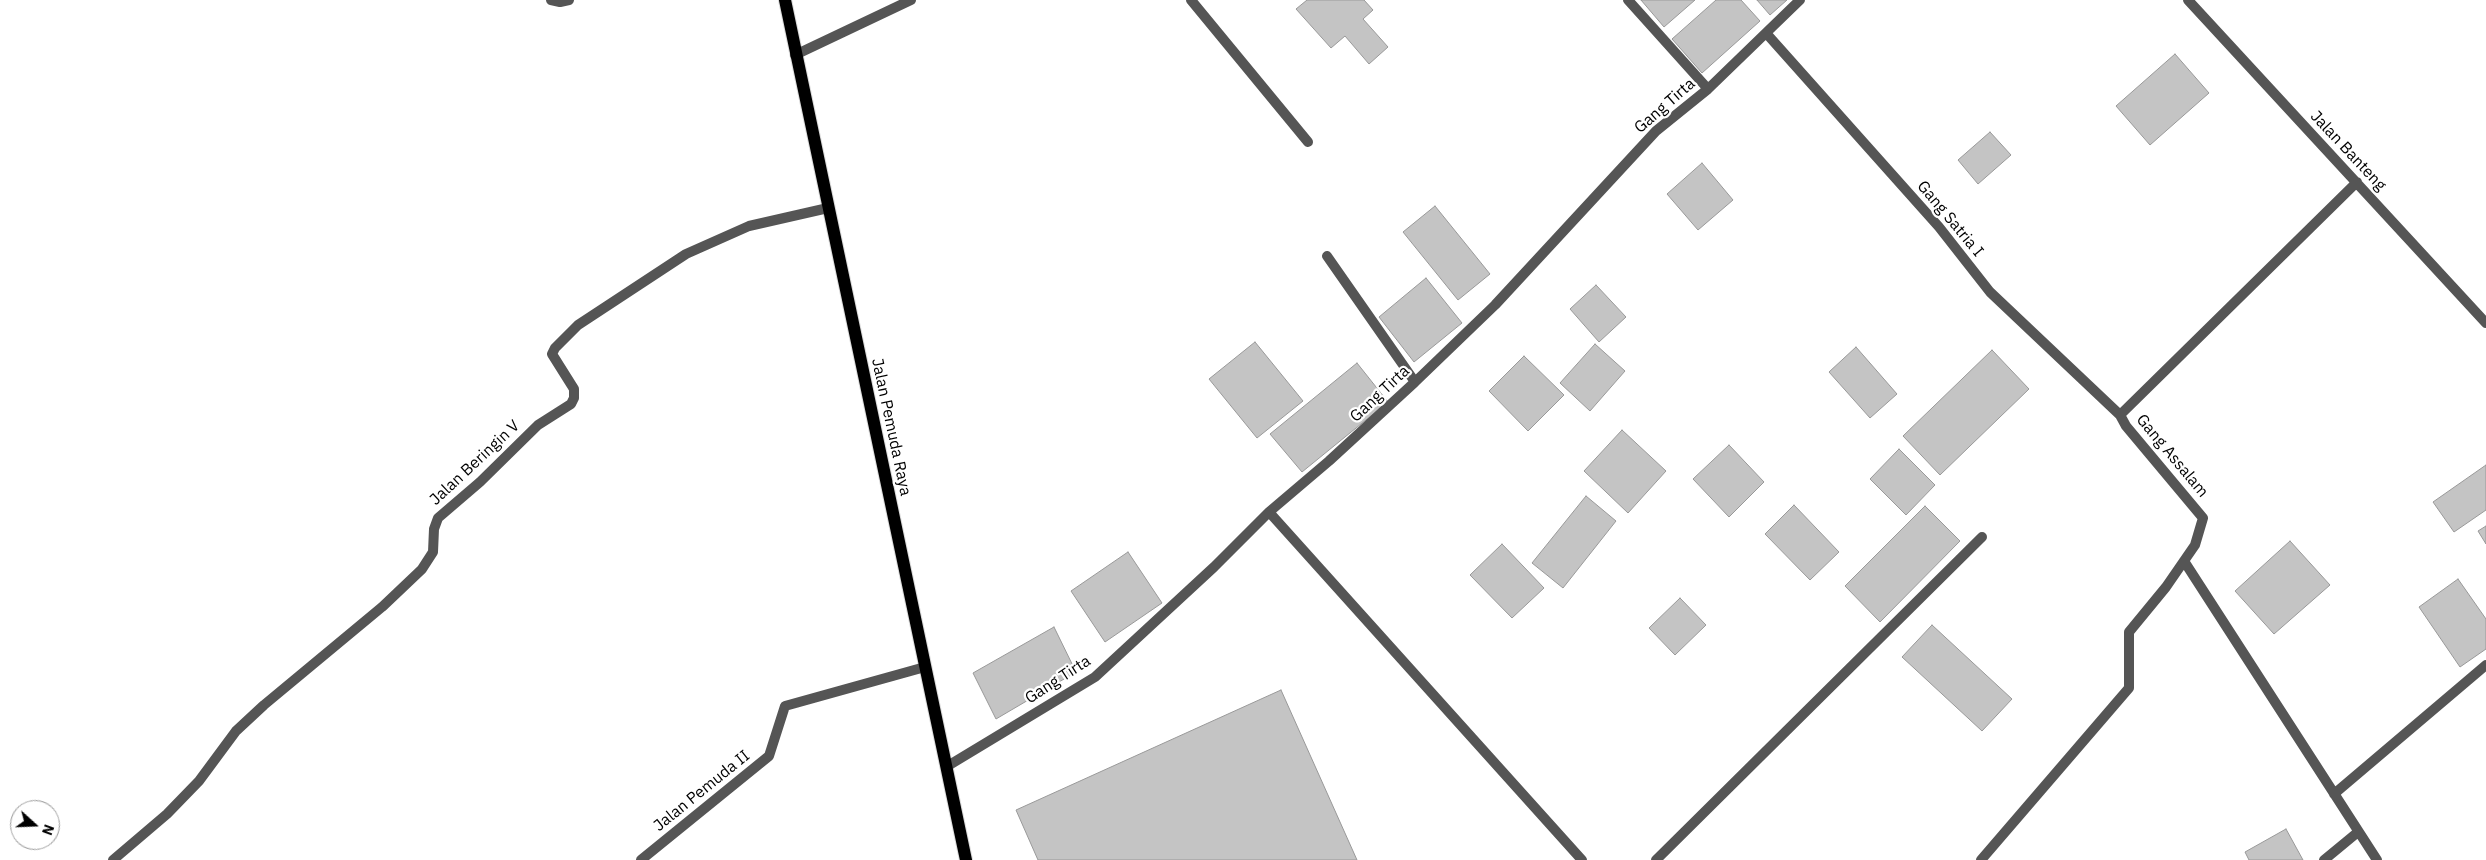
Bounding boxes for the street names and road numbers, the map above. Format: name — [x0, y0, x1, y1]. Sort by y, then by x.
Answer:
street label: Gang Tirta — [1631, 74, 1699, 138]
street label: Jalan Banteng — [2306, 107, 2390, 195]
street label: Gang Satria I — [1913, 177, 1987, 261]
street label: Jalan Pemuda Raya — [867, 356, 915, 498]
street label: Gang Tirta — [1346, 362, 1414, 426]
street label: Gang Assalam — [2132, 411, 2212, 501]
street label: Jalan Beringin V — [426, 417, 524, 509]
street label: Gang Tirta — [1022, 652, 1094, 708]
street label: Jalan Pemuda II — [650, 746, 754, 836]

